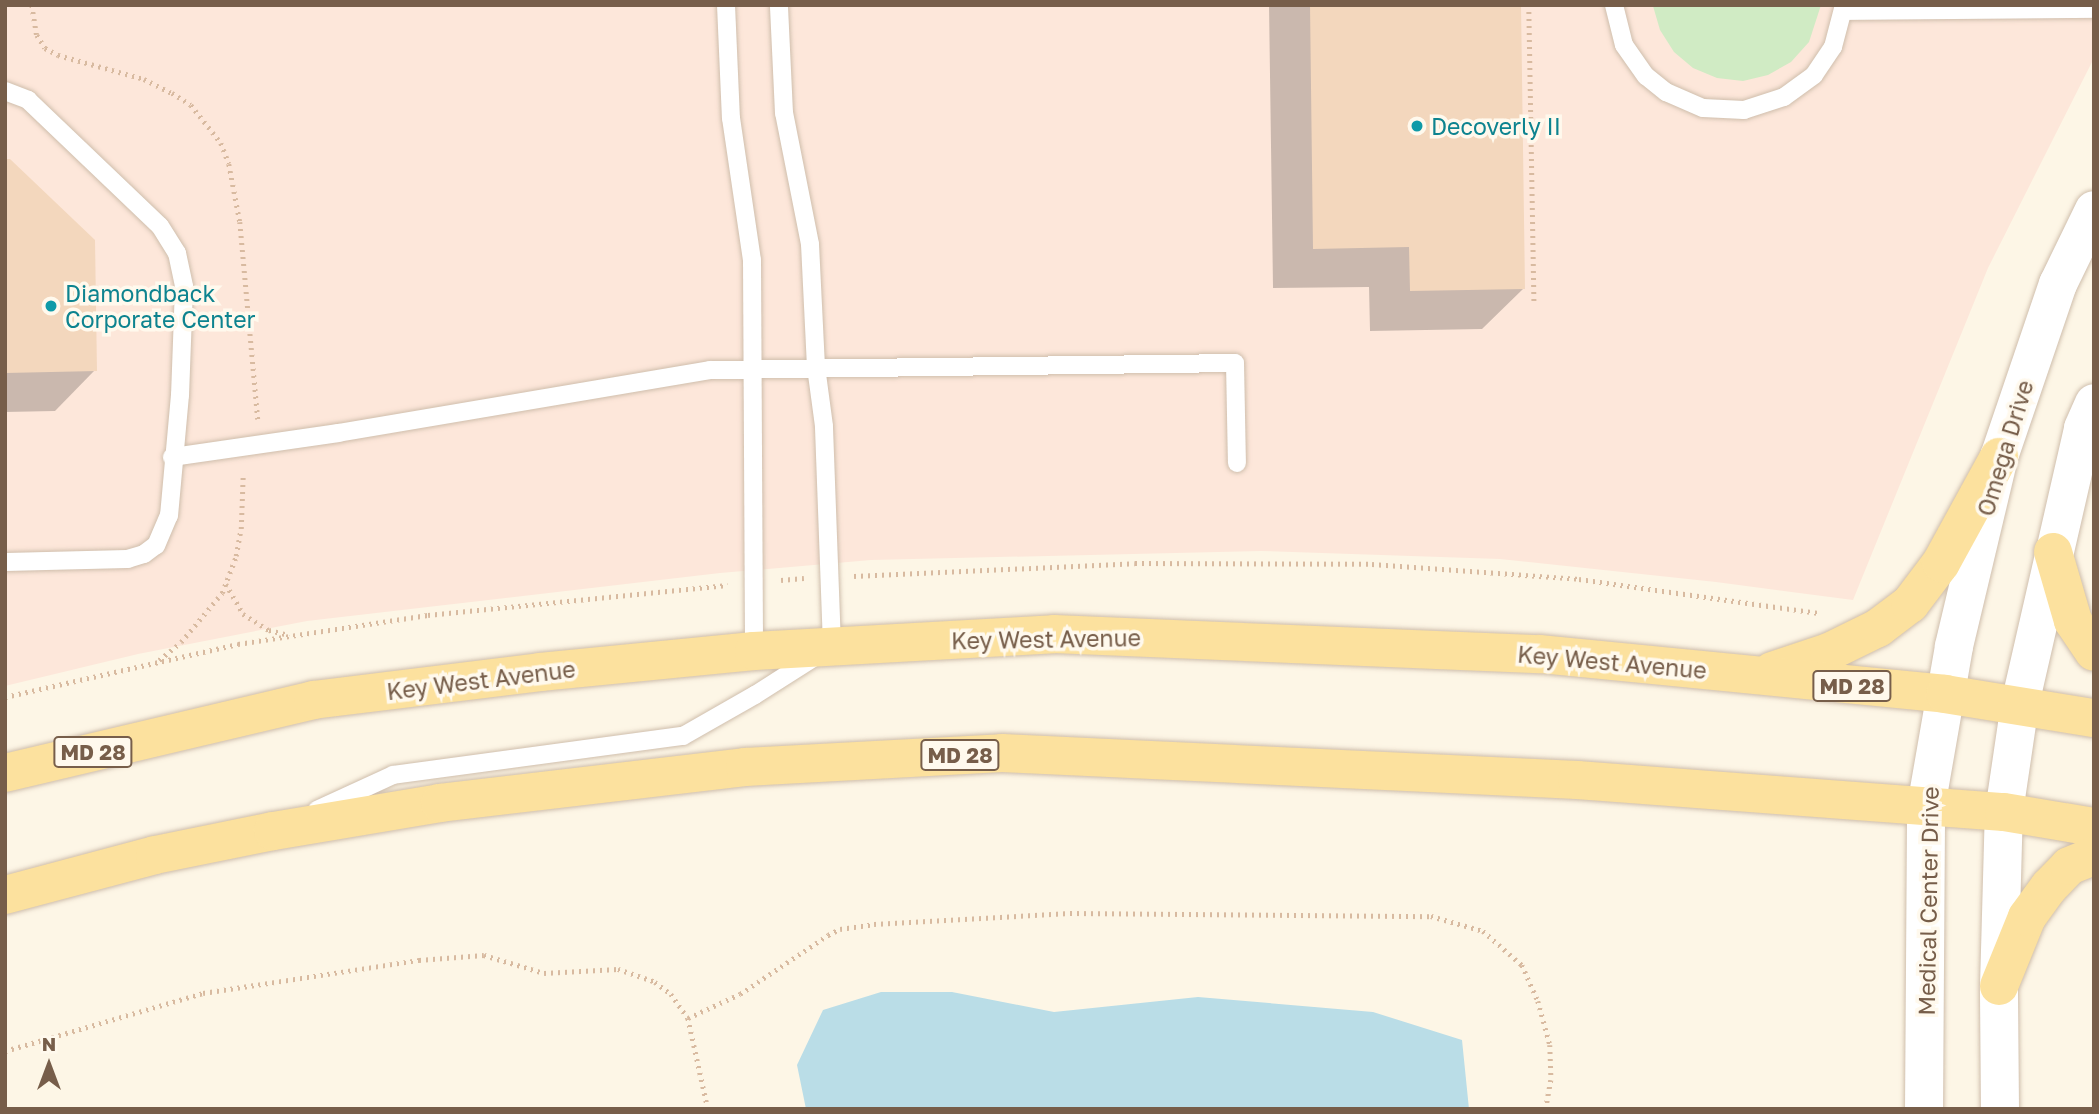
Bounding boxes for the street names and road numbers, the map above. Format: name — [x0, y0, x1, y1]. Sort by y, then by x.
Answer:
street label: Omega Drive — [1971, 377, 2039, 519]
street label: Key West Avenue — [951, 624, 1141, 654]
street label: Key West Avenue — [1516, 640, 1708, 684]
street label: Key West Avenue — [385, 655, 577, 705]
road number: MD 28 — [1812, 668, 1892, 704]
road number: MD 28 — [53, 734, 133, 770]
road number: MD 28 — [920, 738, 1000, 772]
street label: Medical Center Drive — [1912, 786, 1944, 1016]

